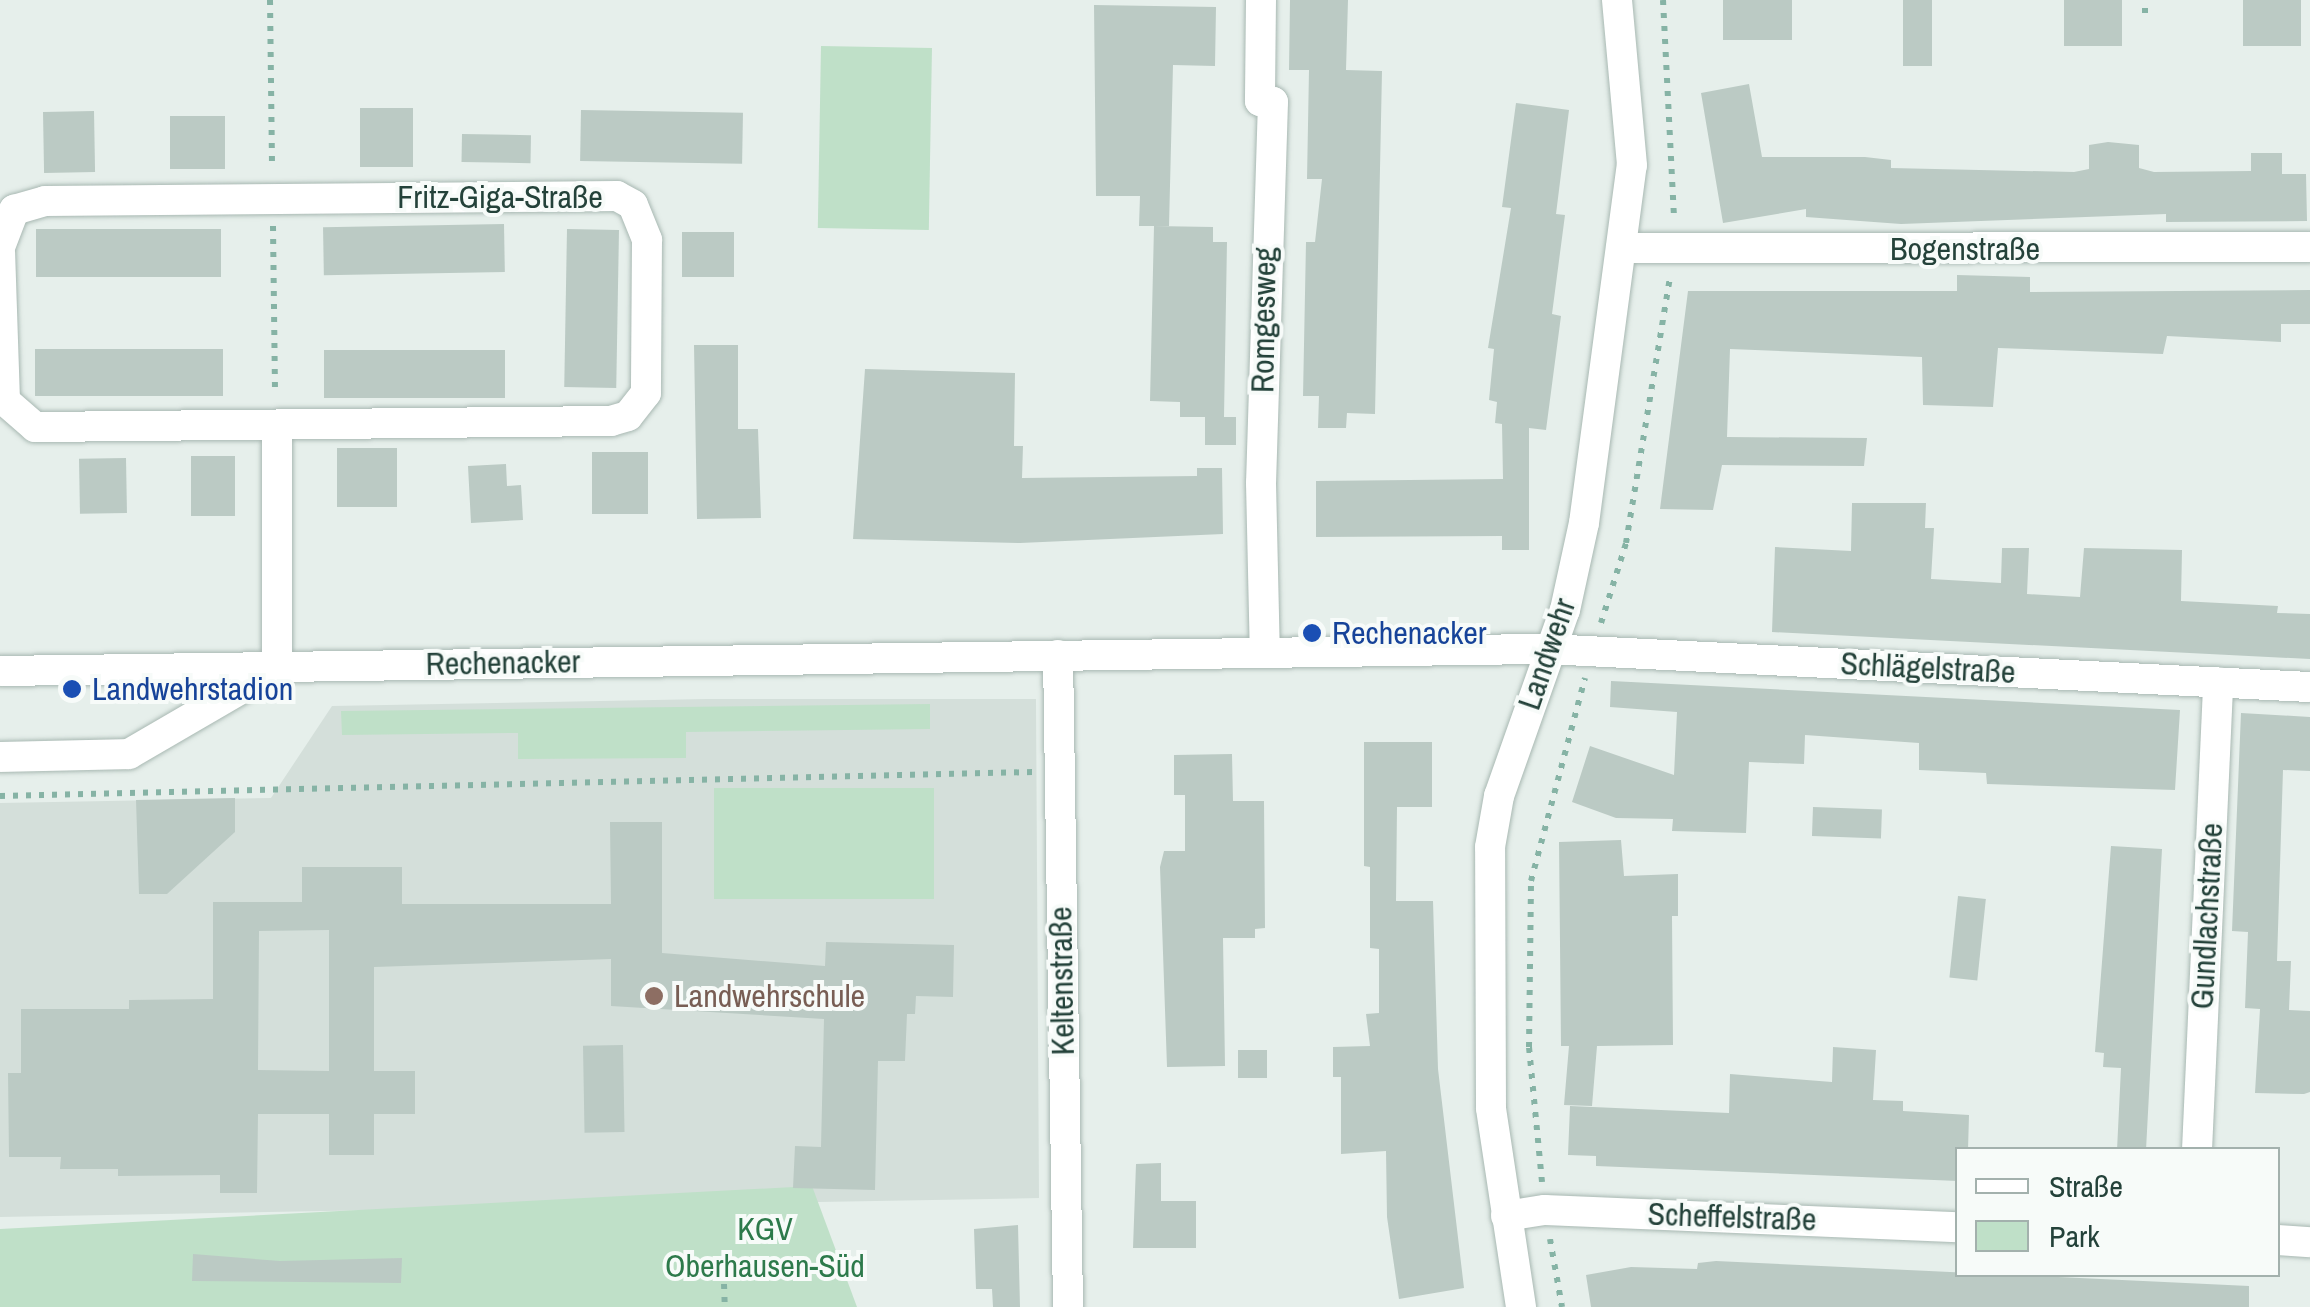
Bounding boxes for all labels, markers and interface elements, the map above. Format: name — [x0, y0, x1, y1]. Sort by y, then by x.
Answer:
street label: Fritz-Giga-Straße — [397, 178, 603, 216]
street label: Bogenstraße — [1890, 230, 2040, 268]
street label: Romgesweg — [1244, 247, 1284, 393]
street label: Landwehr — [1510, 593, 1584, 715]
place label: Rechenacker — [1332, 614, 1487, 652]
marker: Rechenacker — [1301, 622, 1323, 644]
street label: Rechenacker — [425, 642, 581, 684]
street label: Schlägelstraße — [1840, 644, 2016, 692]
place label: Landwehrstadion — [92, 670, 293, 708]
marker: Landwehrstadion — [61, 678, 83, 700]
street label: Gundlachstraße — [2183, 822, 2231, 1010]
street label: Keltenstraße — [1042, 906, 1082, 1056]
place label: Landwehrschule — [674, 977, 865, 1015]
marker: Landwehrschule — [643, 985, 665, 1007]
legend — [1955, 1147, 2280, 1277]
text: Straße — [2049, 1166, 2123, 1206]
street label: Scheffelstraße — [1647, 1195, 1817, 1239]
park label: KGV Oberhausen-Süd — [665, 1211, 865, 1286]
text: Park — [2049, 1216, 2100, 1256]

